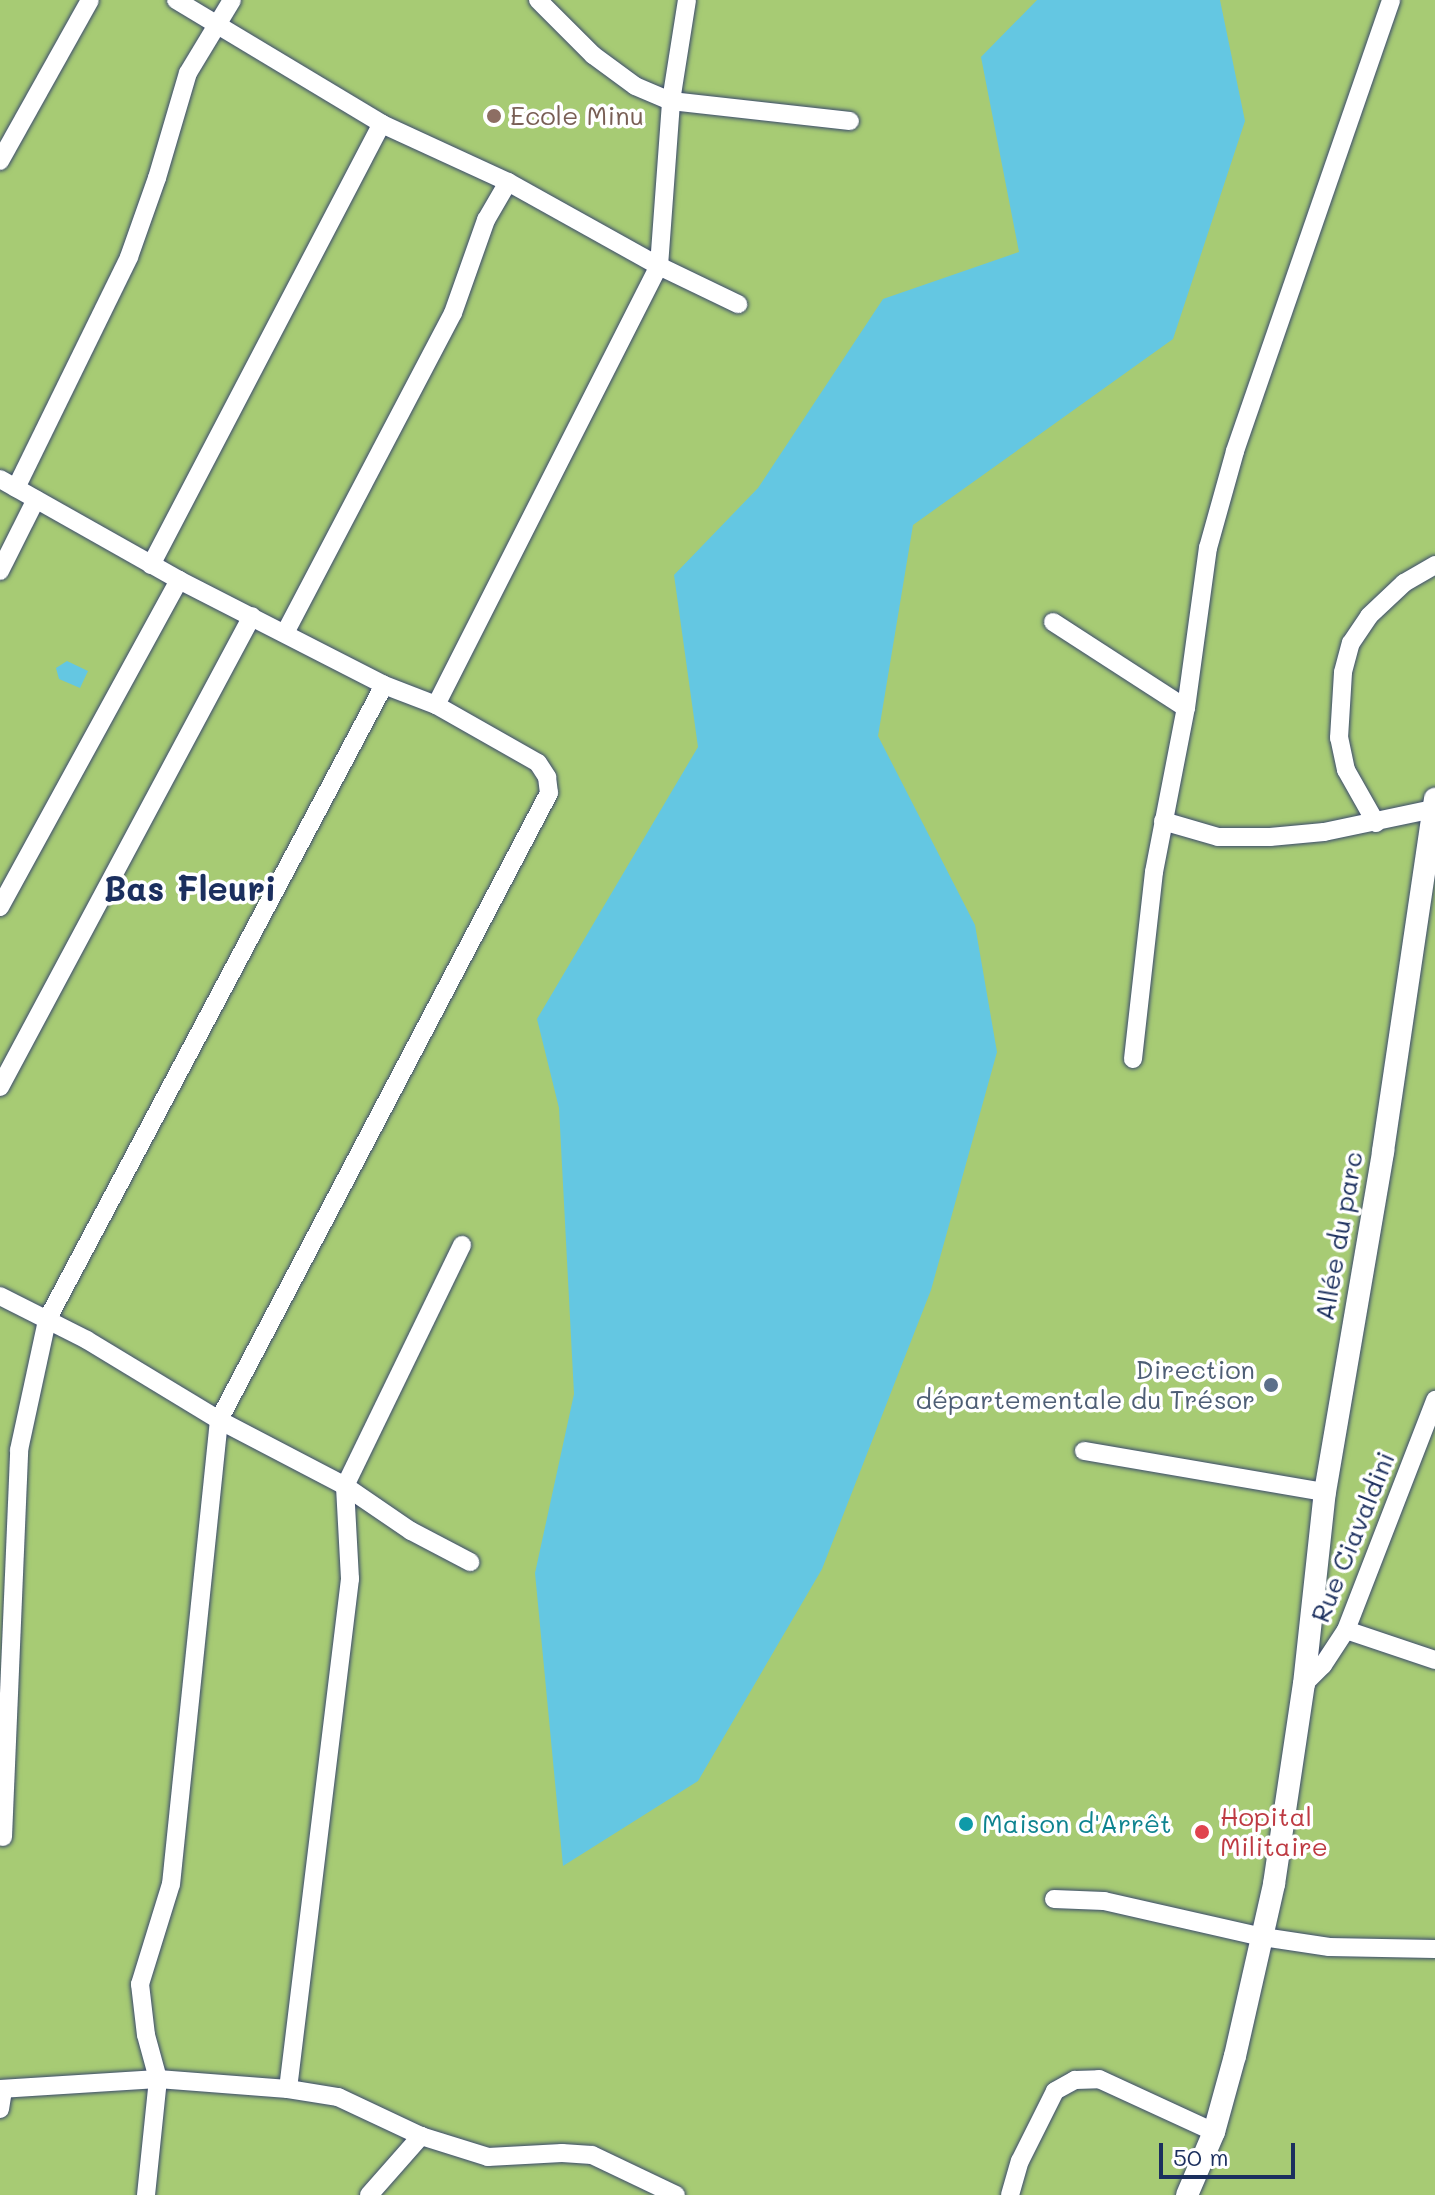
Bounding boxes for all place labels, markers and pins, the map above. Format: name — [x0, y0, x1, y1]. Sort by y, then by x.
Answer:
place label: Ecole Minu — [510, 100, 644, 132]
marker: Ecole Minu — [485, 107, 503, 125]
place label: Direction départementale du Trésor — [916, 1354, 1255, 1416]
marker: Direction départementale du Trésor — [1262, 1376, 1280, 1394]
place label: Hopital Militaire — [1220, 1801, 1328, 1862]
place label: Maison d'Arrêt — [982, 1808, 1172, 1840]
marker: Maison d'Arrêt — [957, 1815, 975, 1833]
marker: Hopital Militaire — [1191, 1821, 1213, 1843]

